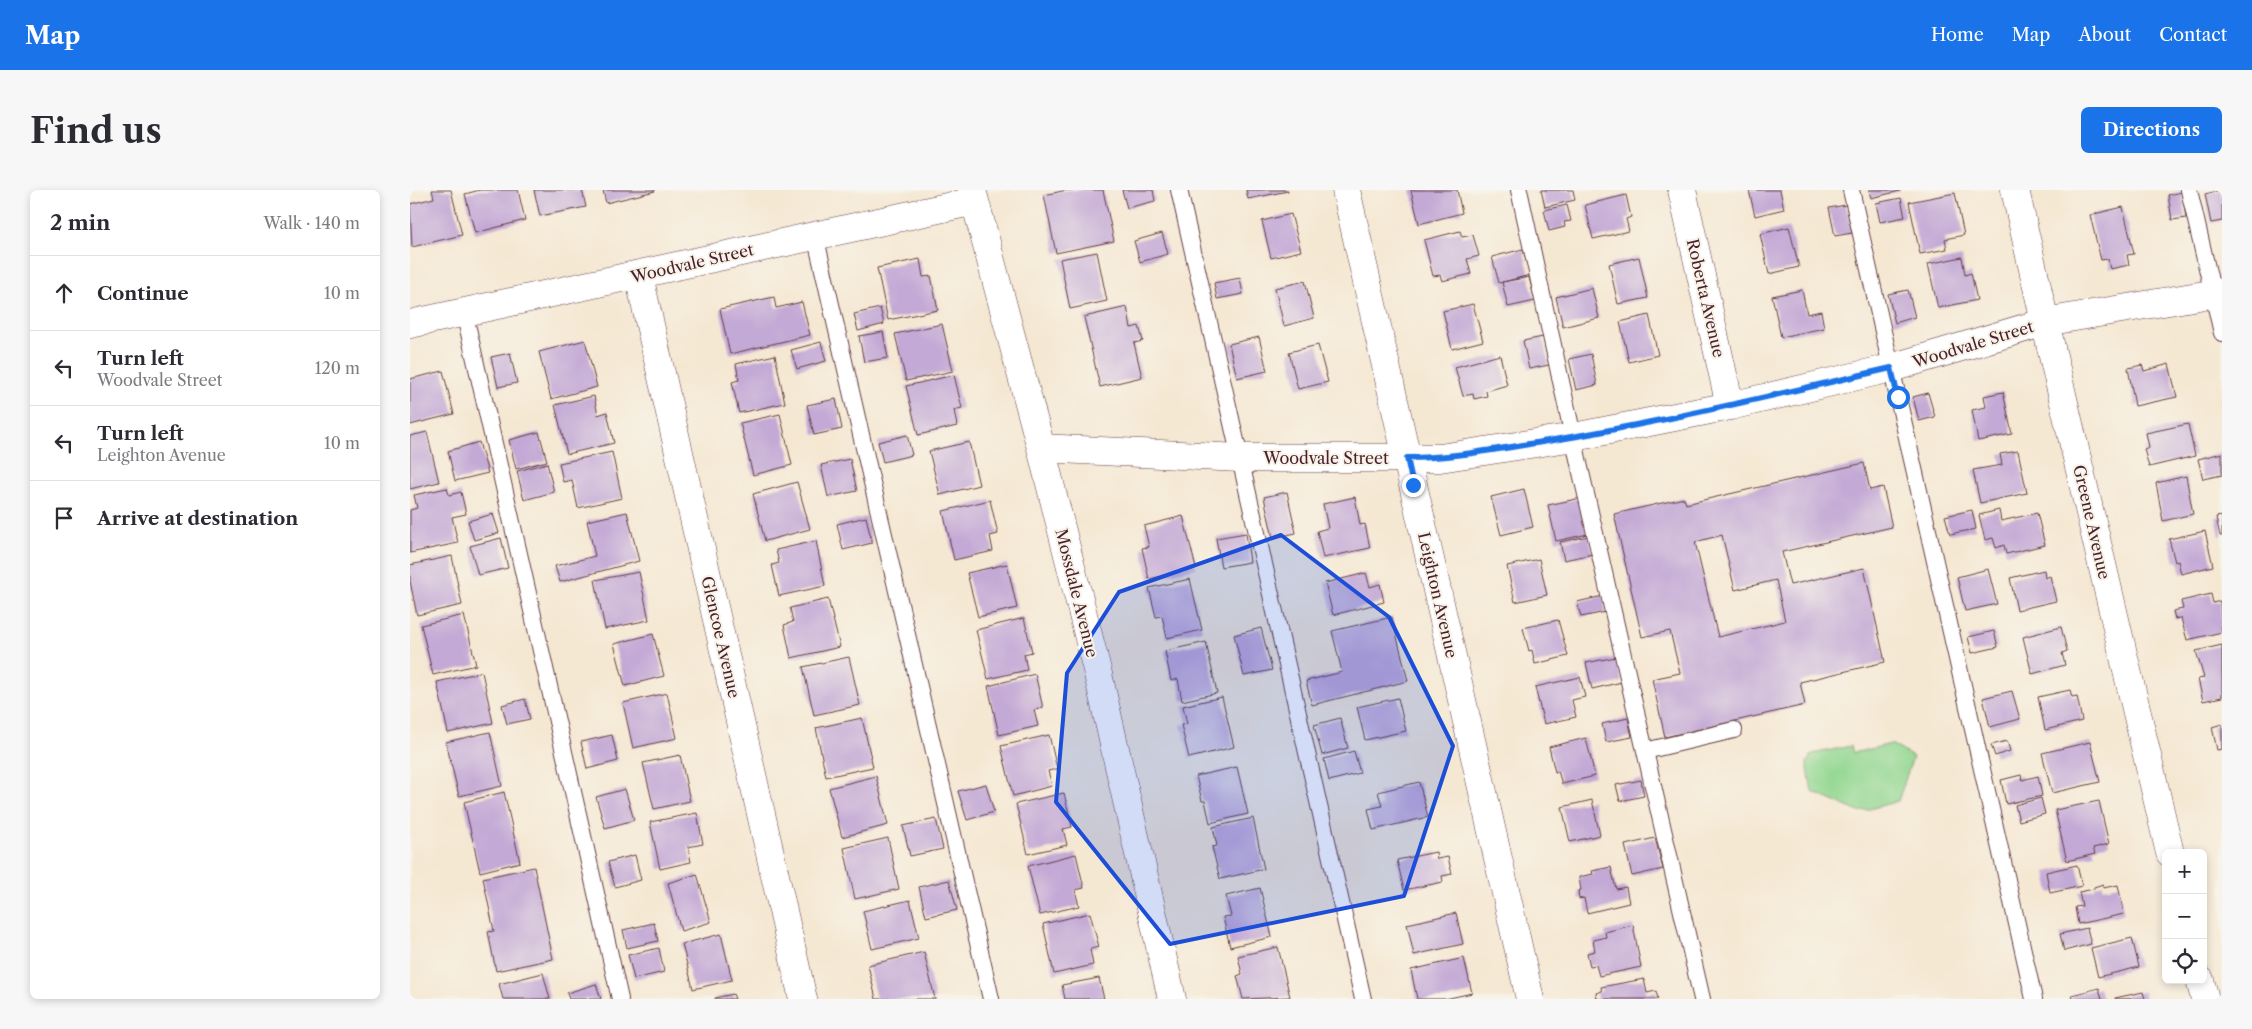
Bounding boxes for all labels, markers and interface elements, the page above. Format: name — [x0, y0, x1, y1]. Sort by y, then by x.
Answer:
text: Map — [25, 21, 80, 50]
text: Home — [1931, 24, 1984, 46]
text: Map — [2012, 24, 2050, 46]
text: About — [2078, 24, 2131, 46]
text: Contact — [2159, 24, 2227, 46]
button: Directions — [2081, 107, 2222, 153]
text: Find us — [30, 109, 162, 152]
text: 2 min — [50, 210, 110, 235]
text: Walk · 140 m — [263, 213, 360, 233]
street label: Roberta Avenue — [1683, 237, 1729, 359]
street label: Woodvale Street — [628, 239, 756, 287]
icon: ahead — [50, 279, 78, 307]
text: Continue — [97, 282, 189, 305]
text: 10 m — [324, 283, 360, 303]
street label: Woodvale Street — [1909, 316, 2036, 372]
text: Turn left — [97, 347, 184, 370]
icon: left — [50, 354, 78, 382]
text: 120 m — [315, 358, 360, 378]
text: Woodvale Street — [97, 370, 222, 390]
route start — [1887, 386, 1910, 409]
text: Turn left — [97, 422, 184, 445]
icon: left — [50, 429, 78, 457]
text: 10 m — [324, 433, 360, 453]
text: Leighton Avenue — [97, 445, 226, 465]
street label: Woodvale Street — [1262, 448, 1389, 468]
street label: Greene Avenue — [2069, 463, 2115, 581]
route end — [1402, 474, 1425, 497]
icon: arrive — [50, 504, 78, 532]
text: Arrive at destination — [97, 507, 298, 530]
street label: Mossdale Avenue — [1051, 527, 1103, 659]
street label: Leighton Avenue — [1414, 530, 1462, 660]
street label: Glencoe Avenue — [697, 574, 745, 700]
map controls — [2162, 849, 2207, 984]
button: + — [2162, 849, 2207, 894]
button: − — [2162, 894, 2207, 939]
button: locate — [2162, 939, 2207, 984]

